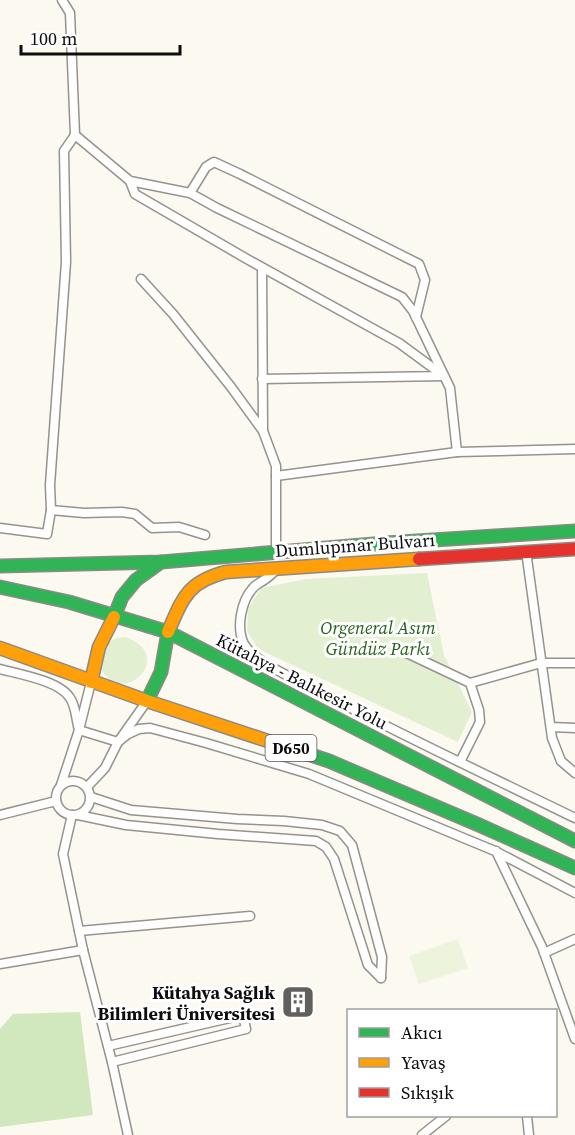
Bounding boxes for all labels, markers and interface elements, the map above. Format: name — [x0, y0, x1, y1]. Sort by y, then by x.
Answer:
scale bar — [21, 18, 180, 56]
text: 100 m — [30, 26, 77, 51]
street label: Dumlupınar Bulvarı — [274, 527, 436, 563]
park label: Orgeneral Asım Gündüz Parkı — [320, 615, 436, 661]
street label: Kütahya - Balıkesir Yolu — [212, 627, 392, 735]
road number: D650 — [266, 735, 316, 761]
place label: Kütahya Sağlık Bilimleri Üniversitesi — [97, 980, 275, 1026]
building icon: Kütahya Sağlık Bilimleri Üniversitesi — [280, 984, 316, 1020]
legend — [347, 1009, 557, 1117]
text: Akıcı — [401, 1020, 442, 1045]
text: Yavaş — [401, 1050, 446, 1075]
text: Sıkışık — [401, 1080, 454, 1105]

